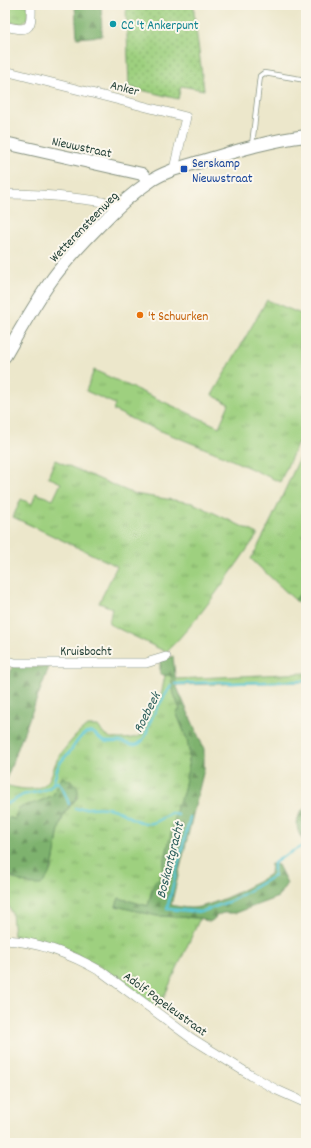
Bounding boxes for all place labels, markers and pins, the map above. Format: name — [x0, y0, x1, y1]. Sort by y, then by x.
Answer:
place label: CC 't Ankerpunt — [121, 17, 199, 36]
marker: CC 't Ankerpunt — [108, 19, 118, 29]
place label: Serskamp Nieuwstraat — [192, 155, 253, 189]
marker: Serskamp Nieuwstraat — [179, 164, 189, 174]
place label: 't Schuurken — [148, 308, 208, 327]
marker: 't Schuurken — [135, 310, 145, 320]

